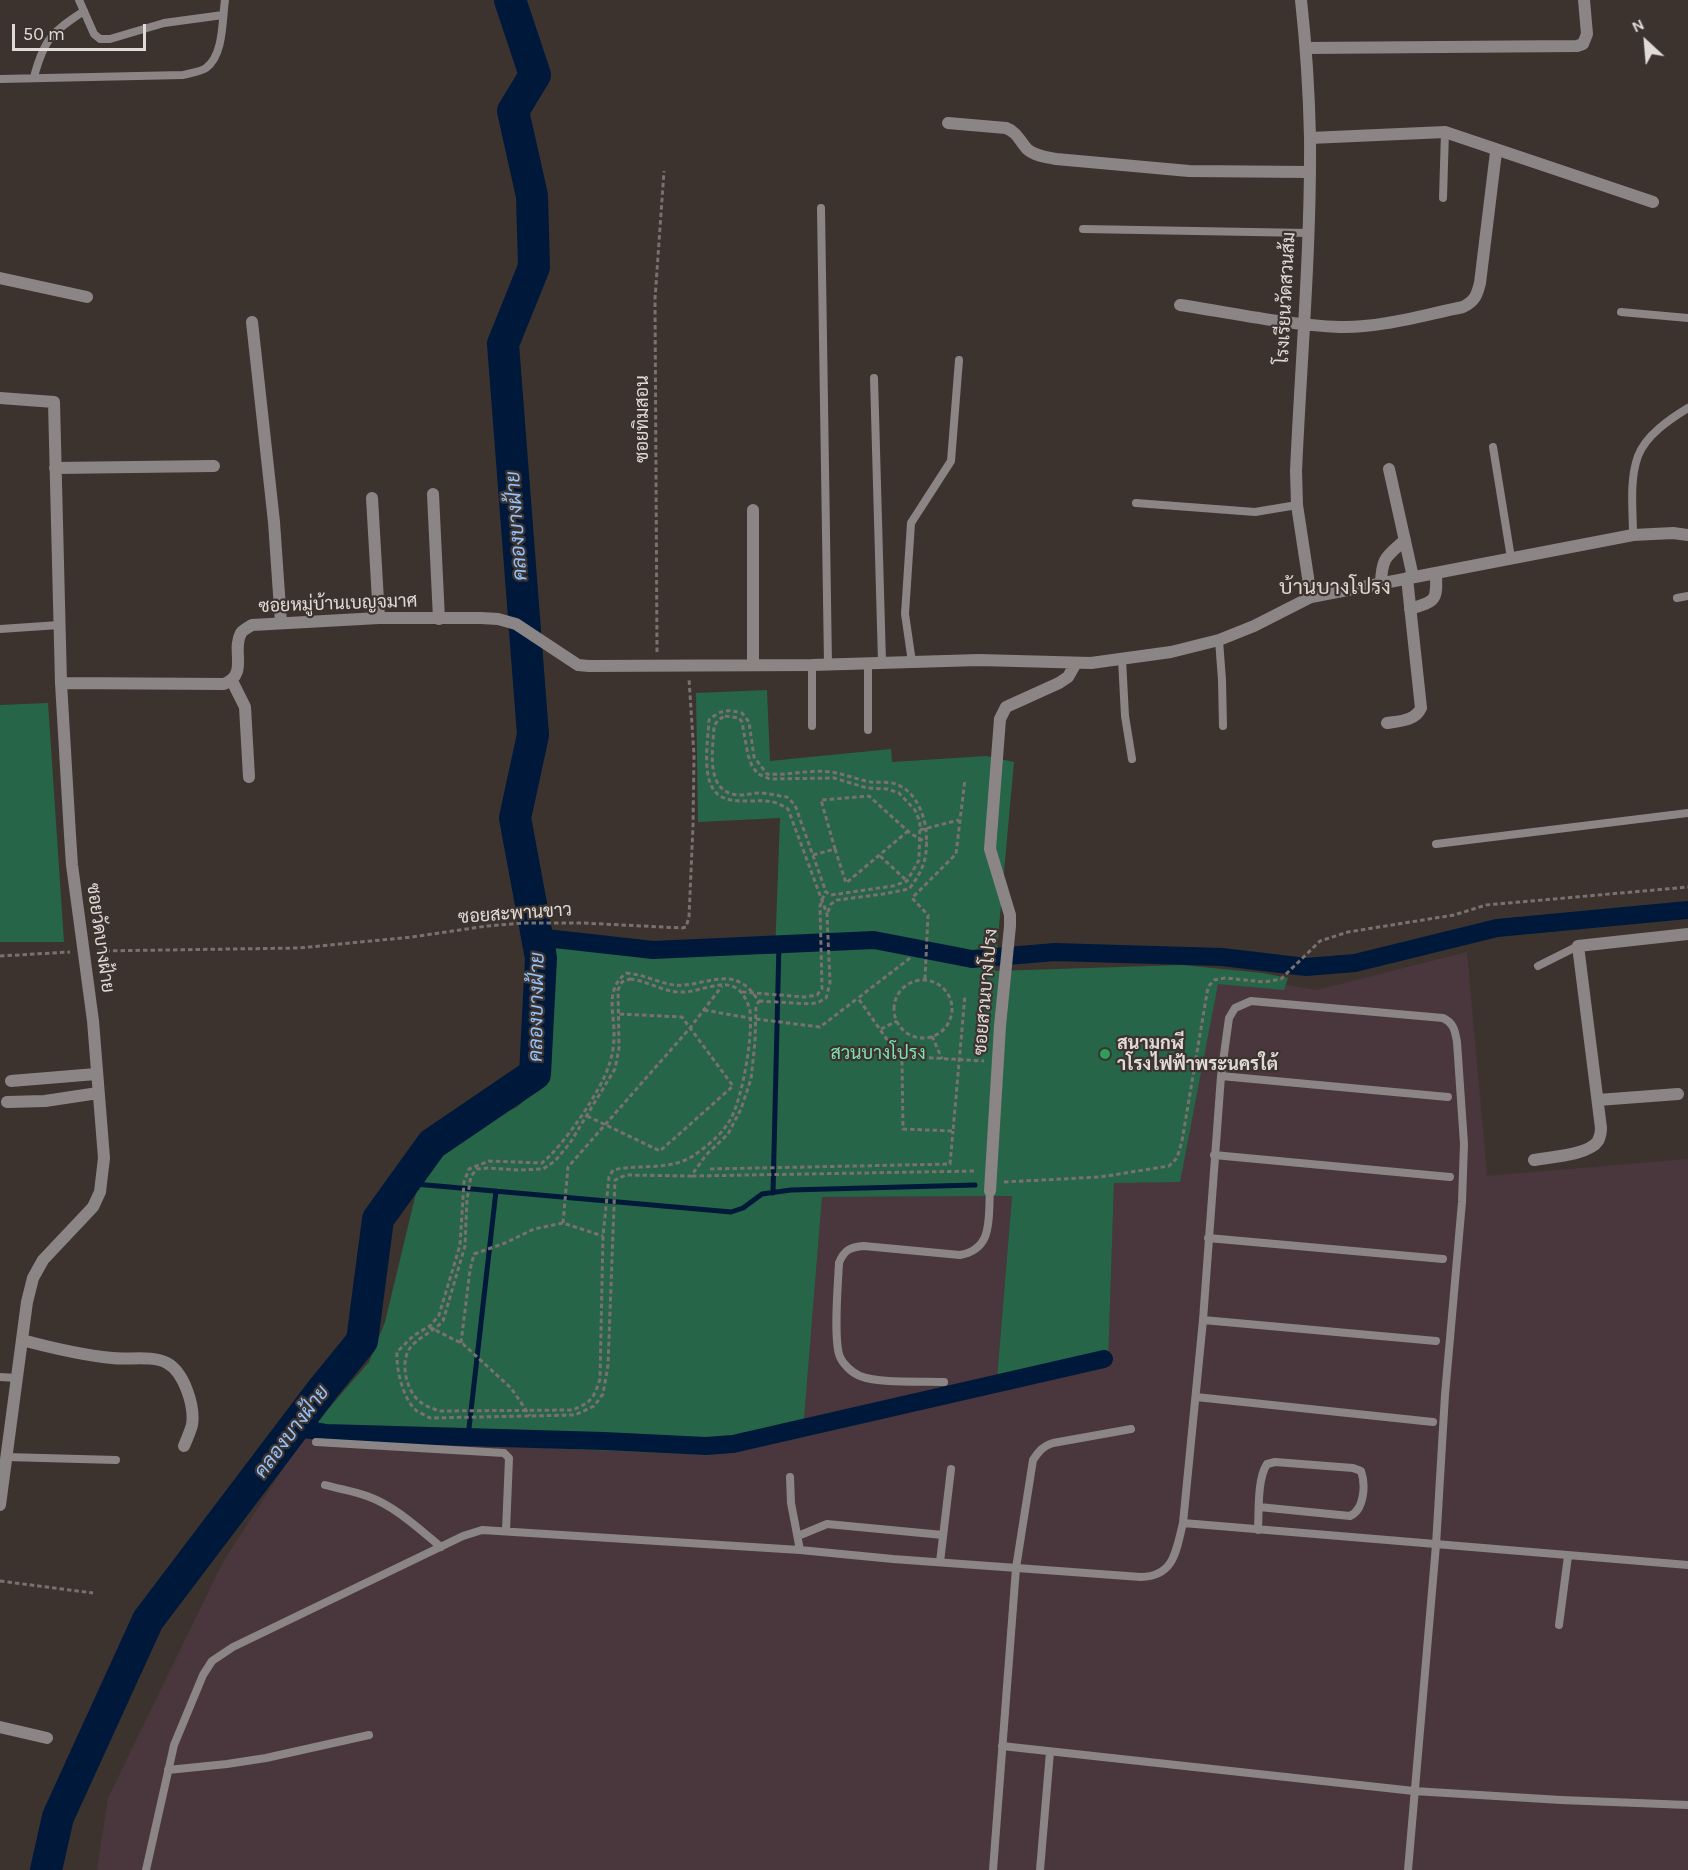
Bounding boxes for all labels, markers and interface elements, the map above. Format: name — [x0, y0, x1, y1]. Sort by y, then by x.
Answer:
scale bar — [15, 12, 148, 50]
north arrow — [1616, 12, 1676, 72]
text: N — [1629, 14, 1647, 36]
text: 50 m — [23, 23, 65, 45]
street label: โรงเรียนวัดสวนส้ม — [1272, 231, 1300, 365]
street label: ซอยทิมสอน — [632, 375, 654, 463]
water label: คลองบางฝ้าย — [501, 470, 533, 582]
district label: บ้านบางโปรง — [1279, 575, 1391, 601]
street label: ซอยหมู่บ้านเบญจมาศ — [258, 590, 418, 618]
street label: ซอยวัดบางฝ้าย — [82, 882, 118, 994]
street label: ซอยสะพานขาว — [457, 899, 573, 929]
street label: ซอยสวนบางโปรง — [970, 928, 1002, 1056]
water label: คลองบางฝ้าย — [524, 952, 550, 1062]
place label: สนามกฬี าโรงไฟฟ้าพระนครใต้ — [1117, 1033, 1278, 1076]
park label: สวนบางโปรง — [830, 1043, 926, 1065]
marker: สนามกฬี าโรงไฟฟ้าพระนครใต้ — [1098, 1047, 1112, 1061]
water label: คลองบางฝ้าย — [249, 1381, 335, 1483]

